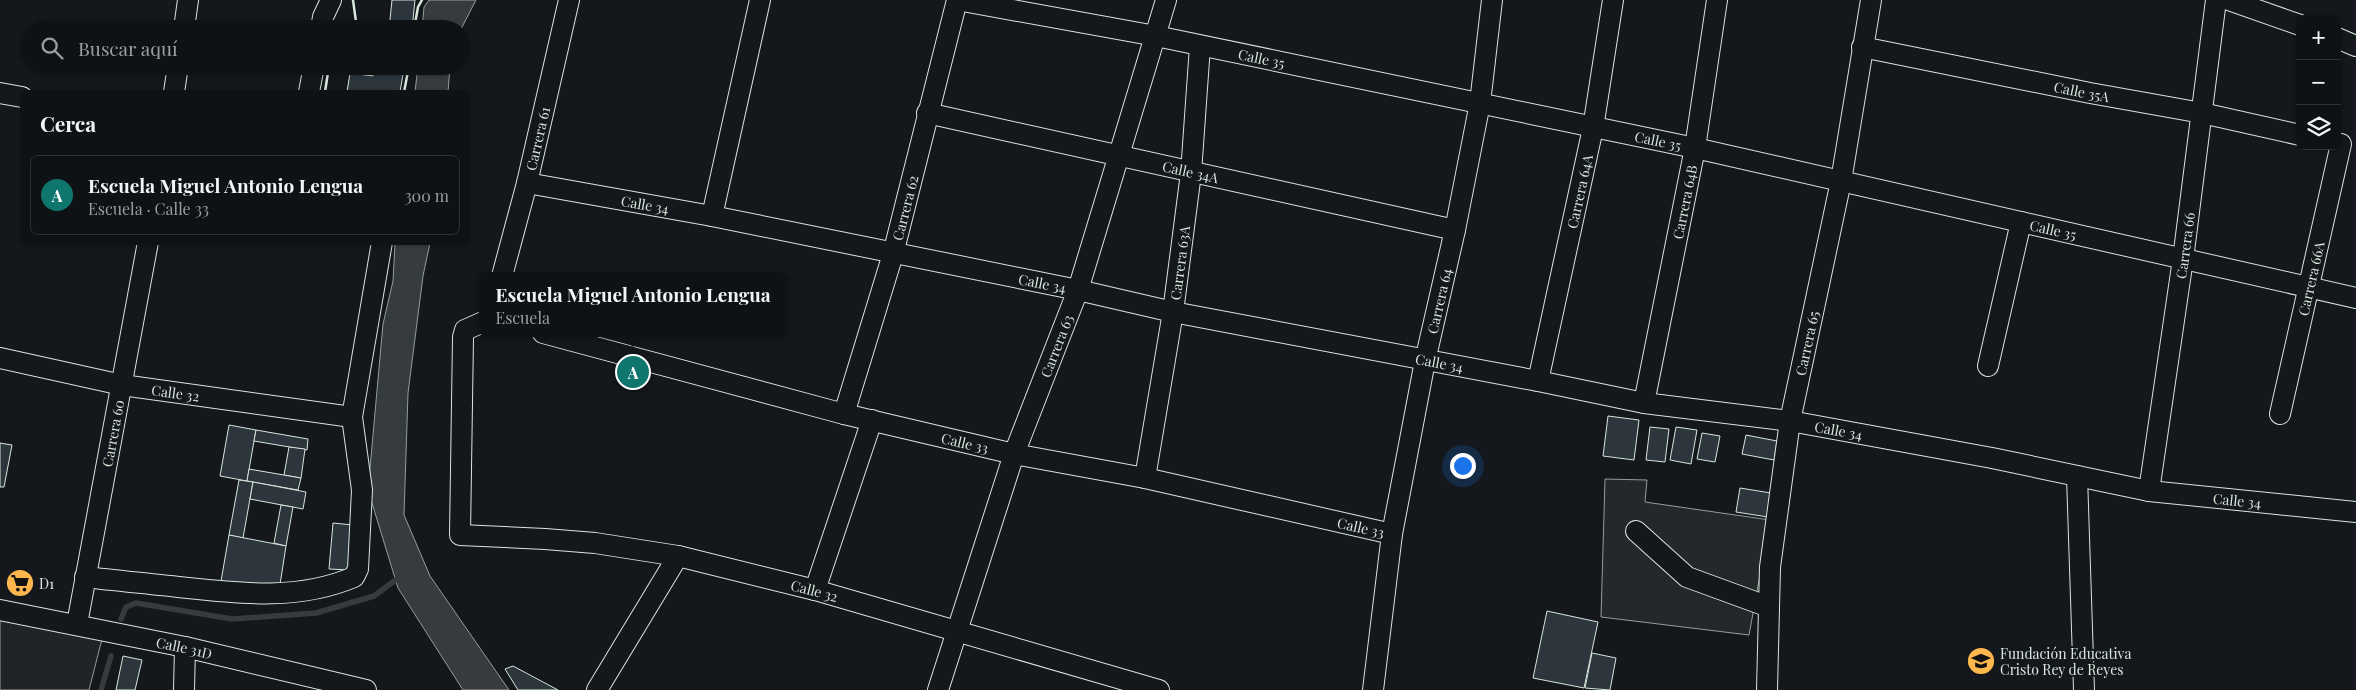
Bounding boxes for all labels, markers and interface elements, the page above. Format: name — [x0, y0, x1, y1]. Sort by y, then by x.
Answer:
map controls — [2296, 15, 2341, 150]
button: + — [2296, 15, 2341, 60]
search box — [20, 20, 470, 75]
icon: search — [38, 34, 66, 62]
text: Buscar aquí — [78, 35, 178, 61]
street label: Calle 35 — [1236, 44, 1287, 72]
button: − — [2296, 60, 2341, 105]
street label: Calle 35A — [2052, 76, 2111, 106]
street label: Carrera 61 — [521, 105, 554, 172]
button: layers — [2296, 105, 2341, 150]
text: Cerca — [40, 109, 96, 137]
street label: Calle 35 — [1633, 126, 1683, 154]
street label: Carrera 64A — [1562, 152, 1597, 230]
street label: Calle 34A — [1161, 156, 1221, 187]
street label: Carrera 64B — [1667, 163, 1701, 241]
text: Escuela Miguel Antonio Lengua — [88, 172, 363, 198]
street label: Carrera 62 — [887, 173, 922, 242]
text: A — [52, 185, 62, 206]
text: 300 m — [404, 185, 449, 206]
street label: Calle 34 — [620, 190, 671, 218]
text: Escuela · Calle 33 — [88, 198, 209, 219]
street label: Carrera 66 — [2171, 211, 2198, 280]
street label: Calle 35 — [2028, 215, 2078, 244]
street label: Carrera 63A — [1165, 224, 1194, 301]
street label: Carrera 66A — [2293, 239, 2328, 317]
street label: Carrera 64 — [1422, 266, 1455, 335]
street label: Calle 34 — [1017, 269, 1068, 297]
popup — [479, 272, 787, 337]
text: Escuela Miguel Antonio Lengua — [495, 281, 771, 307]
text: Escuela — [495, 307, 550, 328]
street label: Carrera 65 — [1790, 309, 1823, 377]
street label: Carrera 63 — [1035, 312, 1077, 380]
street label: Calle 34 — [1414, 349, 1465, 376]
pin: A — [617, 353, 649, 391]
street label: Calle 32 — [150, 380, 201, 405]
street label: Carrera 60 — [97, 398, 128, 468]
street label: Calle 34 — [1813, 416, 1864, 444]
street label: Calle 33 — [940, 428, 990, 457]
your location — [1450, 453, 1476, 479]
street label: Calle 34 — [2212, 488, 2262, 512]
street label: Calle 33 — [1336, 512, 1386, 542]
supermarket icon: D1 — [5, 568, 35, 598]
place label: D1 — [39, 574, 54, 593]
street label: Calle 32 — [789, 575, 841, 606]
street label: Calle 31D — [155, 632, 214, 663]
place label: Fundación Educativa Cristo Rey de Reyes — [2000, 644, 2131, 679]
school or university icon: Fundación Educativa Cristo Rey de Reyes — [1966, 646, 1996, 676]

